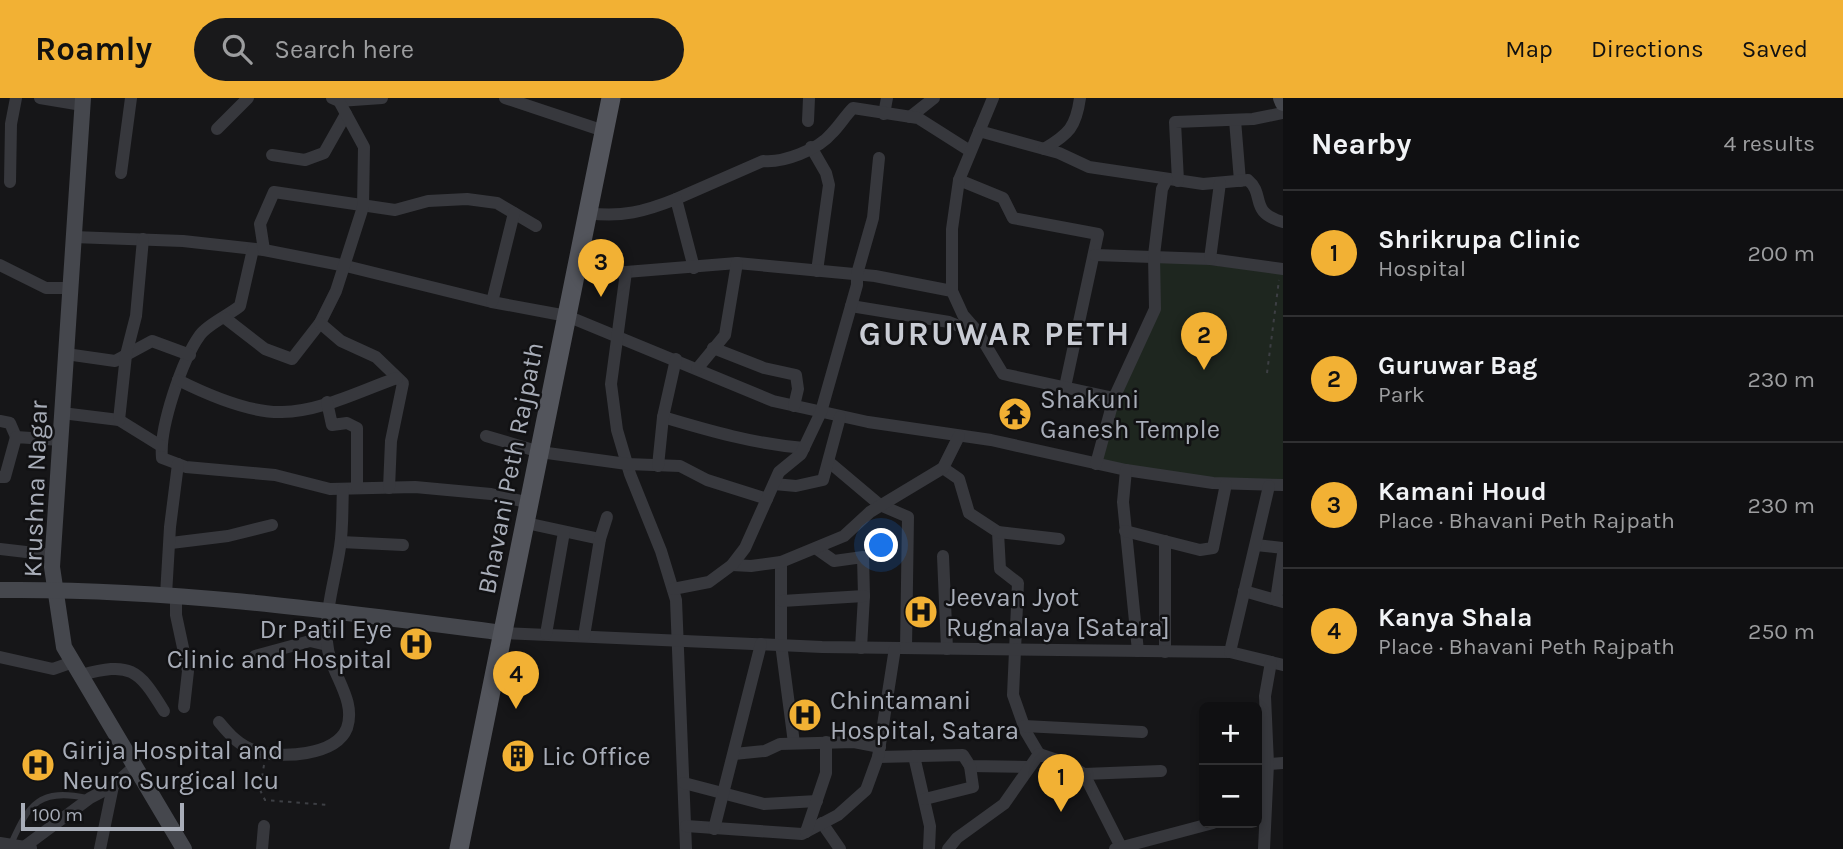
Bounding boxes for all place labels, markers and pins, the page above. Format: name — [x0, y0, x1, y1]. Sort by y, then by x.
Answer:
pin: 3 — [578, 239, 624, 297]
pin: 2 — [1181, 312, 1227, 370]
place label: Shakuni Ganesh Temple — [1040, 384, 1220, 445]
temple icon: Shakuni Ganesh Temple — [996, 395, 1034, 433]
place label: Jeevan Jyot Rugnalaya [Satara] — [946, 582, 1170, 643]
hospital icon: Jeevan Jyot Rugnalaya [Satara] — [902, 593, 940, 631]
place label: Dr Patil Eye Clinic and Hospital — [167, 614, 392, 675]
hospital icon: Dr Patil Eye Clinic and Hospital — [397, 625, 435, 663]
pin: 4 — [493, 651, 539, 709]
place label: Chintamani Hospital, Satara — [830, 685, 1019, 746]
hospital icon: Chintamani Hospital, Satara — [786, 696, 824, 734]
place label: Girija Hospital and Neuro Surgical Icu — [62, 735, 283, 796]
building icon: Lic Office — [499, 737, 537, 775]
place label: Lic Office — [542, 741, 651, 772]
hospital icon: Girija Hospital and Neuro Surgical Icu — [19, 746, 57, 784]
pin: 1 — [1038, 754, 1084, 812]

